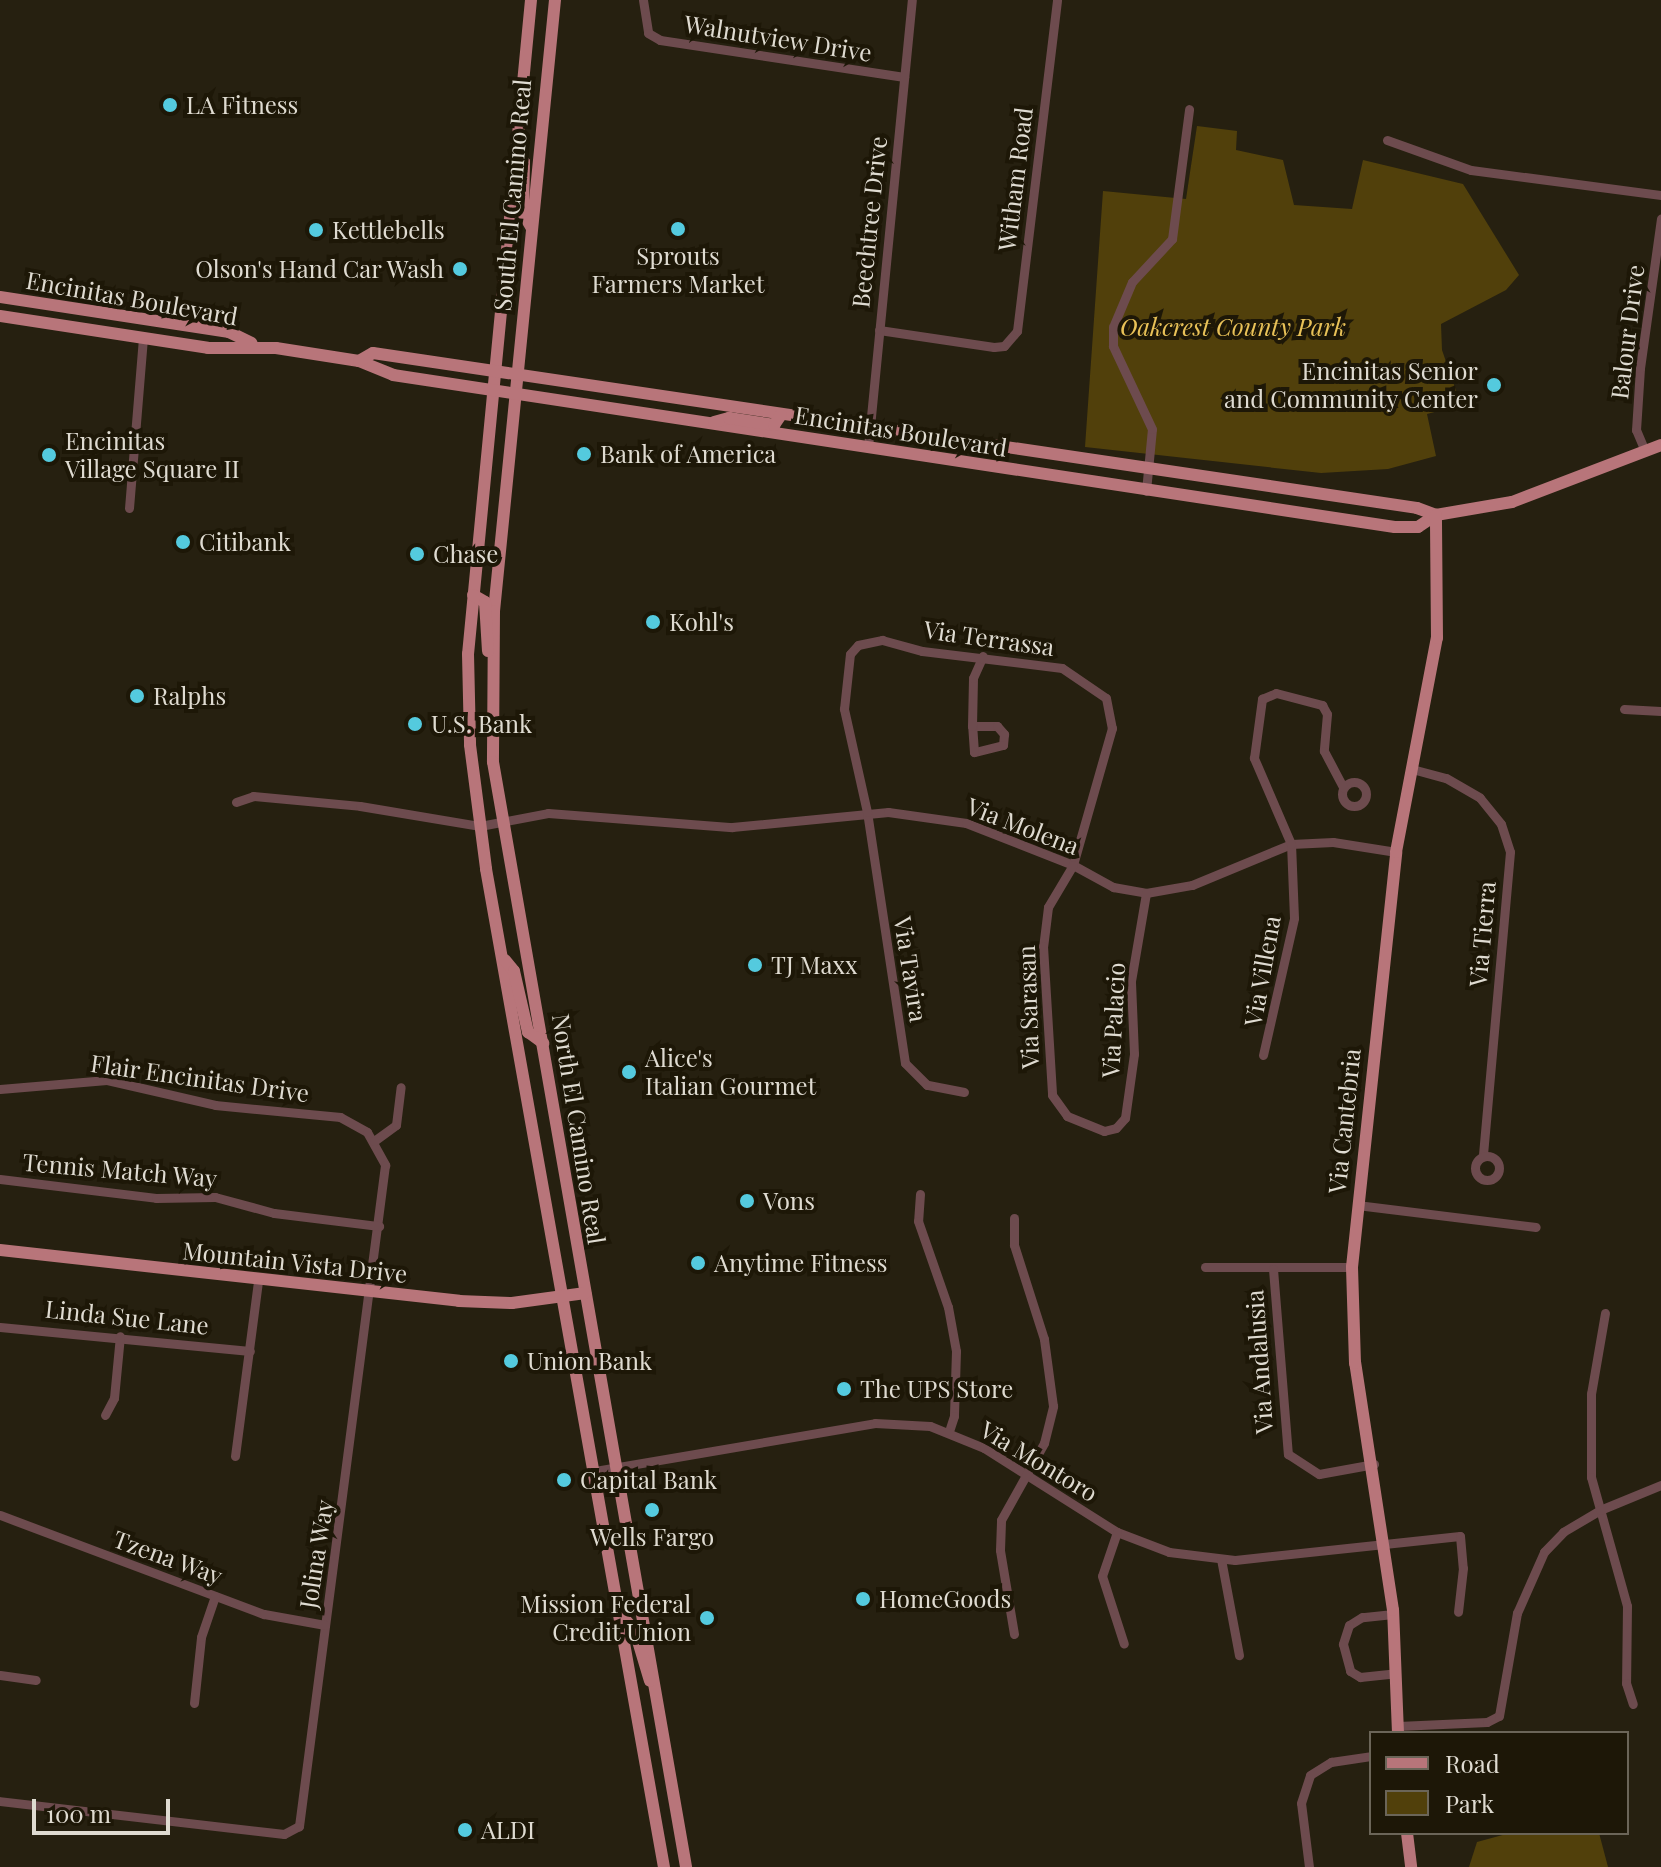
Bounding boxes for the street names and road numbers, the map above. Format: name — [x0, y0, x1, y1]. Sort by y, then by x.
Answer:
street label: Walnutview Drive — [682, 9, 874, 67]
street label: South El Camino Real — [488, 78, 536, 312]
street label: Witham Road — [992, 105, 1038, 253]
street label: Beechtree Drive — [846, 135, 892, 309]
street label: Balour Drive — [1604, 263, 1650, 401]
street label: Encinitas Boulevard — [24, 265, 240, 331]
street label: Encinitas Boulevard — [793, 400, 1009, 462]
street label: Via Terrassa — [922, 615, 1056, 661]
street label: Via Molena — [963, 791, 1083, 861]
street label: Via Tierra — [1463, 880, 1501, 988]
street label: Via Villena — [1238, 913, 1286, 1029]
street label: Via Tavira — [888, 914, 934, 1024]
street label: Via Sarasan — [1011, 945, 1045, 1069]
street label: Via Palacio — [1096, 961, 1130, 1079]
street label: North El Camino Real — [547, 1012, 611, 1246]
street label: Via Cantebria — [1322, 1047, 1366, 1195]
street label: Flair Encinitas Drive — [89, 1048, 311, 1108]
street label: Tennis Match Way — [21, 1147, 219, 1193]
street label: Mountain Vista Drive — [181, 1236, 409, 1288]
street label: Via Andalusia — [1240, 1289, 1278, 1435]
street label: Linda Sue Lane — [43, 1294, 211, 1340]
street label: Via Montoro — [975, 1415, 1103, 1507]
street label: Jolina Way — [293, 1497, 339, 1611]
street label: Tzena Way — [109, 1524, 227, 1590]

